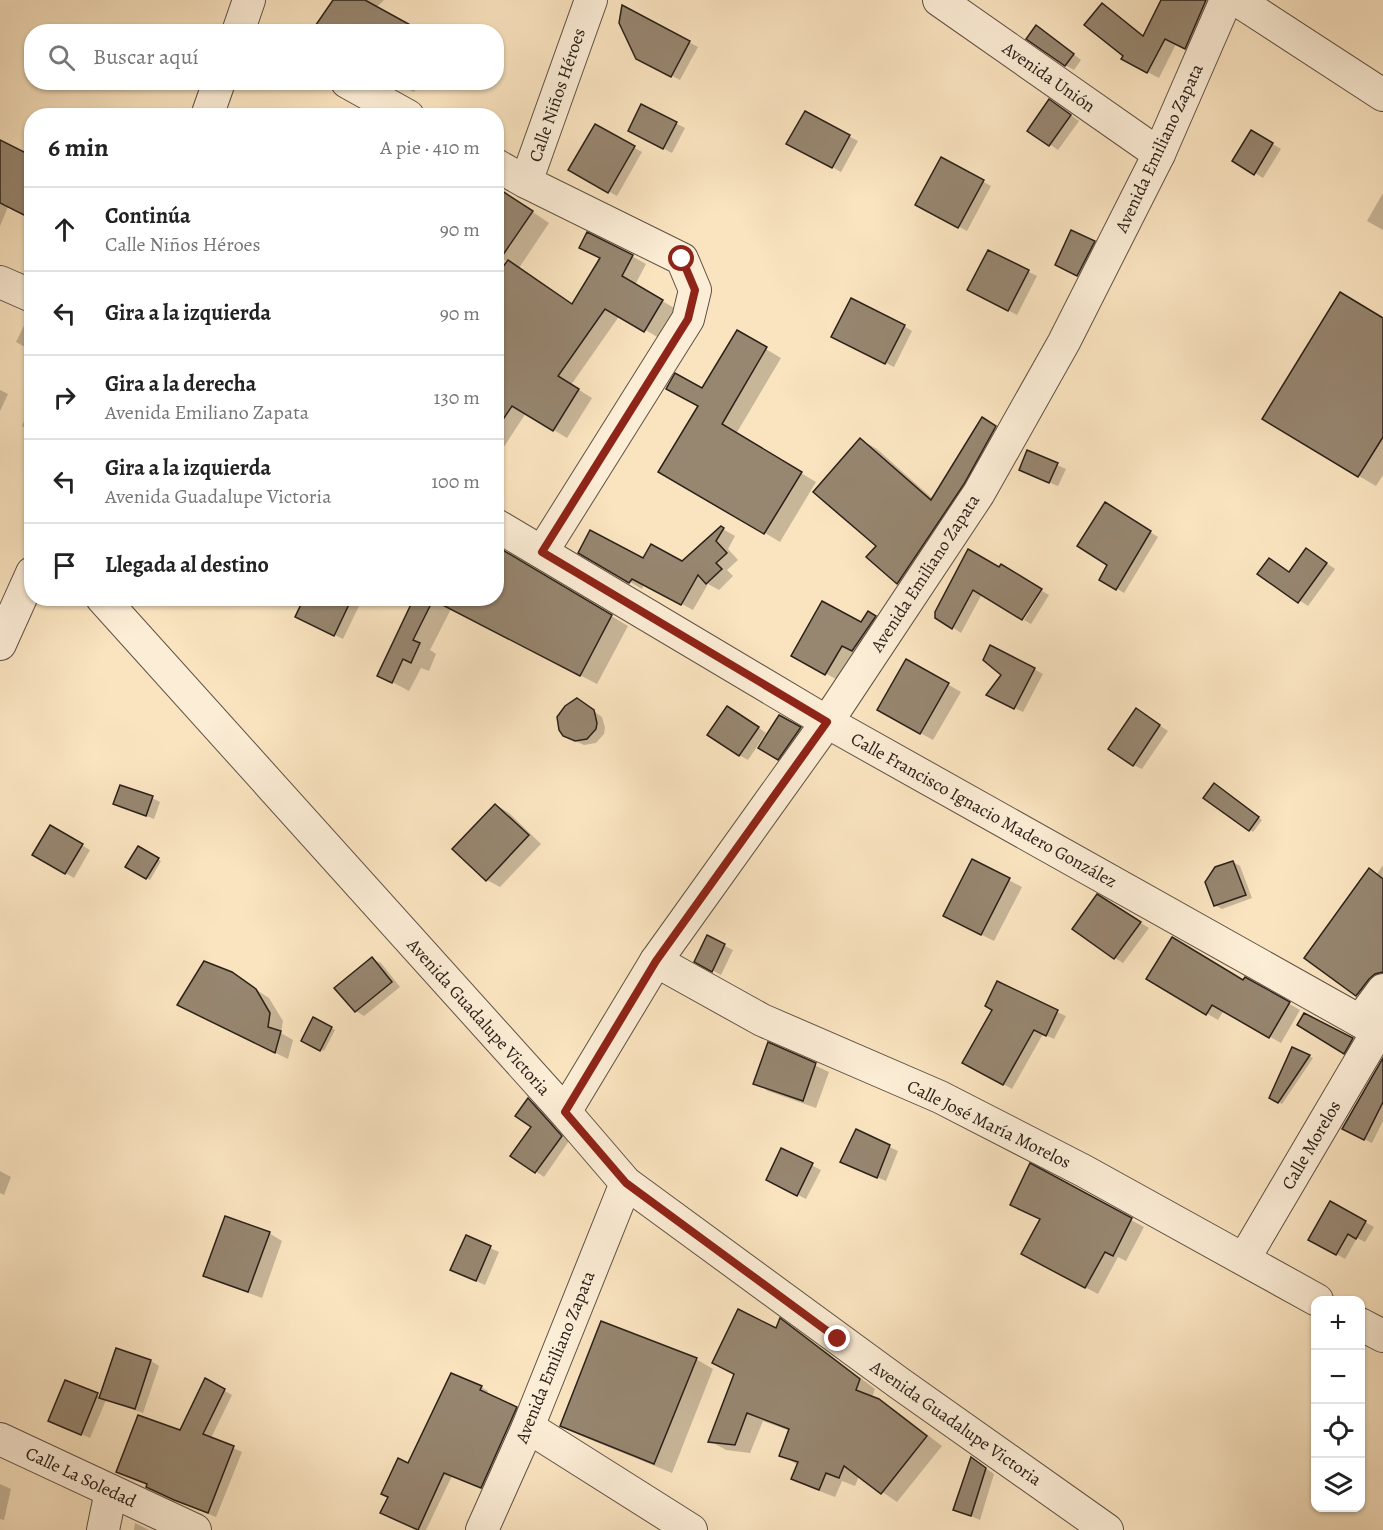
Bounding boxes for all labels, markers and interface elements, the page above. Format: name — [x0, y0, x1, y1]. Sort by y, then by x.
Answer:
search box — [24, 24, 504, 90]
street label: Calle Niños Héroes — [523, 25, 591, 165]
street label: Avenida Unión — [997, 36, 1100, 118]
icon: search — [45, 41, 78, 74]
text: Buscar aquí — [93, 42, 199, 72]
street label: Avenida Emiliano Zapata — [1109, 59, 1209, 237]
text: 6 min — [48, 130, 109, 165]
text: A pie · 410 m — [380, 134, 480, 161]
text: Continúa — [105, 201, 191, 231]
icon: ahead — [48, 213, 81, 246]
text: 90 m — [440, 216, 480, 243]
text: Calle Niños Héroes — [105, 231, 261, 258]
route start — [668, 245, 694, 271]
icon: left — [48, 297, 81, 330]
text: Gira a la izquierda — [105, 298, 271, 328]
text: 90 m — [440, 300, 480, 327]
text: Gira a la derecha — [105, 369, 256, 399]
icon: right — [48, 381, 81, 414]
text: 130 m — [434, 384, 480, 411]
text: Avenida Emiliano Zapata — [105, 399, 309, 426]
text: Gira a la izquierda — [105, 453, 271, 483]
icon: left — [48, 465, 81, 498]
text: 100 m — [431, 468, 480, 495]
text: Avenida Guadalupe Victoria — [105, 483, 331, 510]
street label: Avenida Emiliano Zapata — [864, 489, 985, 657]
icon: arrive — [48, 549, 81, 582]
text: Llegada al destino — [105, 550, 269, 580]
street label: Calle Francisco Ignacio Madero González — [847, 727, 1121, 893]
street label: Avenida Guadalupe Victoria — [401, 932, 557, 1101]
street label: Calle José María Morelos — [903, 1074, 1075, 1174]
street label: Calle Morelos — [1276, 1096, 1346, 1194]
street label: Avenida Emiliano Zapata — [509, 1267, 601, 1448]
map controls — [1311, 1296, 1365, 1512]
button: + — [1311, 1296, 1365, 1350]
route end — [824, 1325, 850, 1351]
button: − — [1311, 1350, 1365, 1404]
street label: Avenida Guadalupe Victoria — [865, 1354, 1047, 1492]
button: locate — [1311, 1404, 1365, 1458]
street label: Calle La Soledad — [22, 1441, 141, 1513]
button: layers — [1311, 1458, 1365, 1512]

